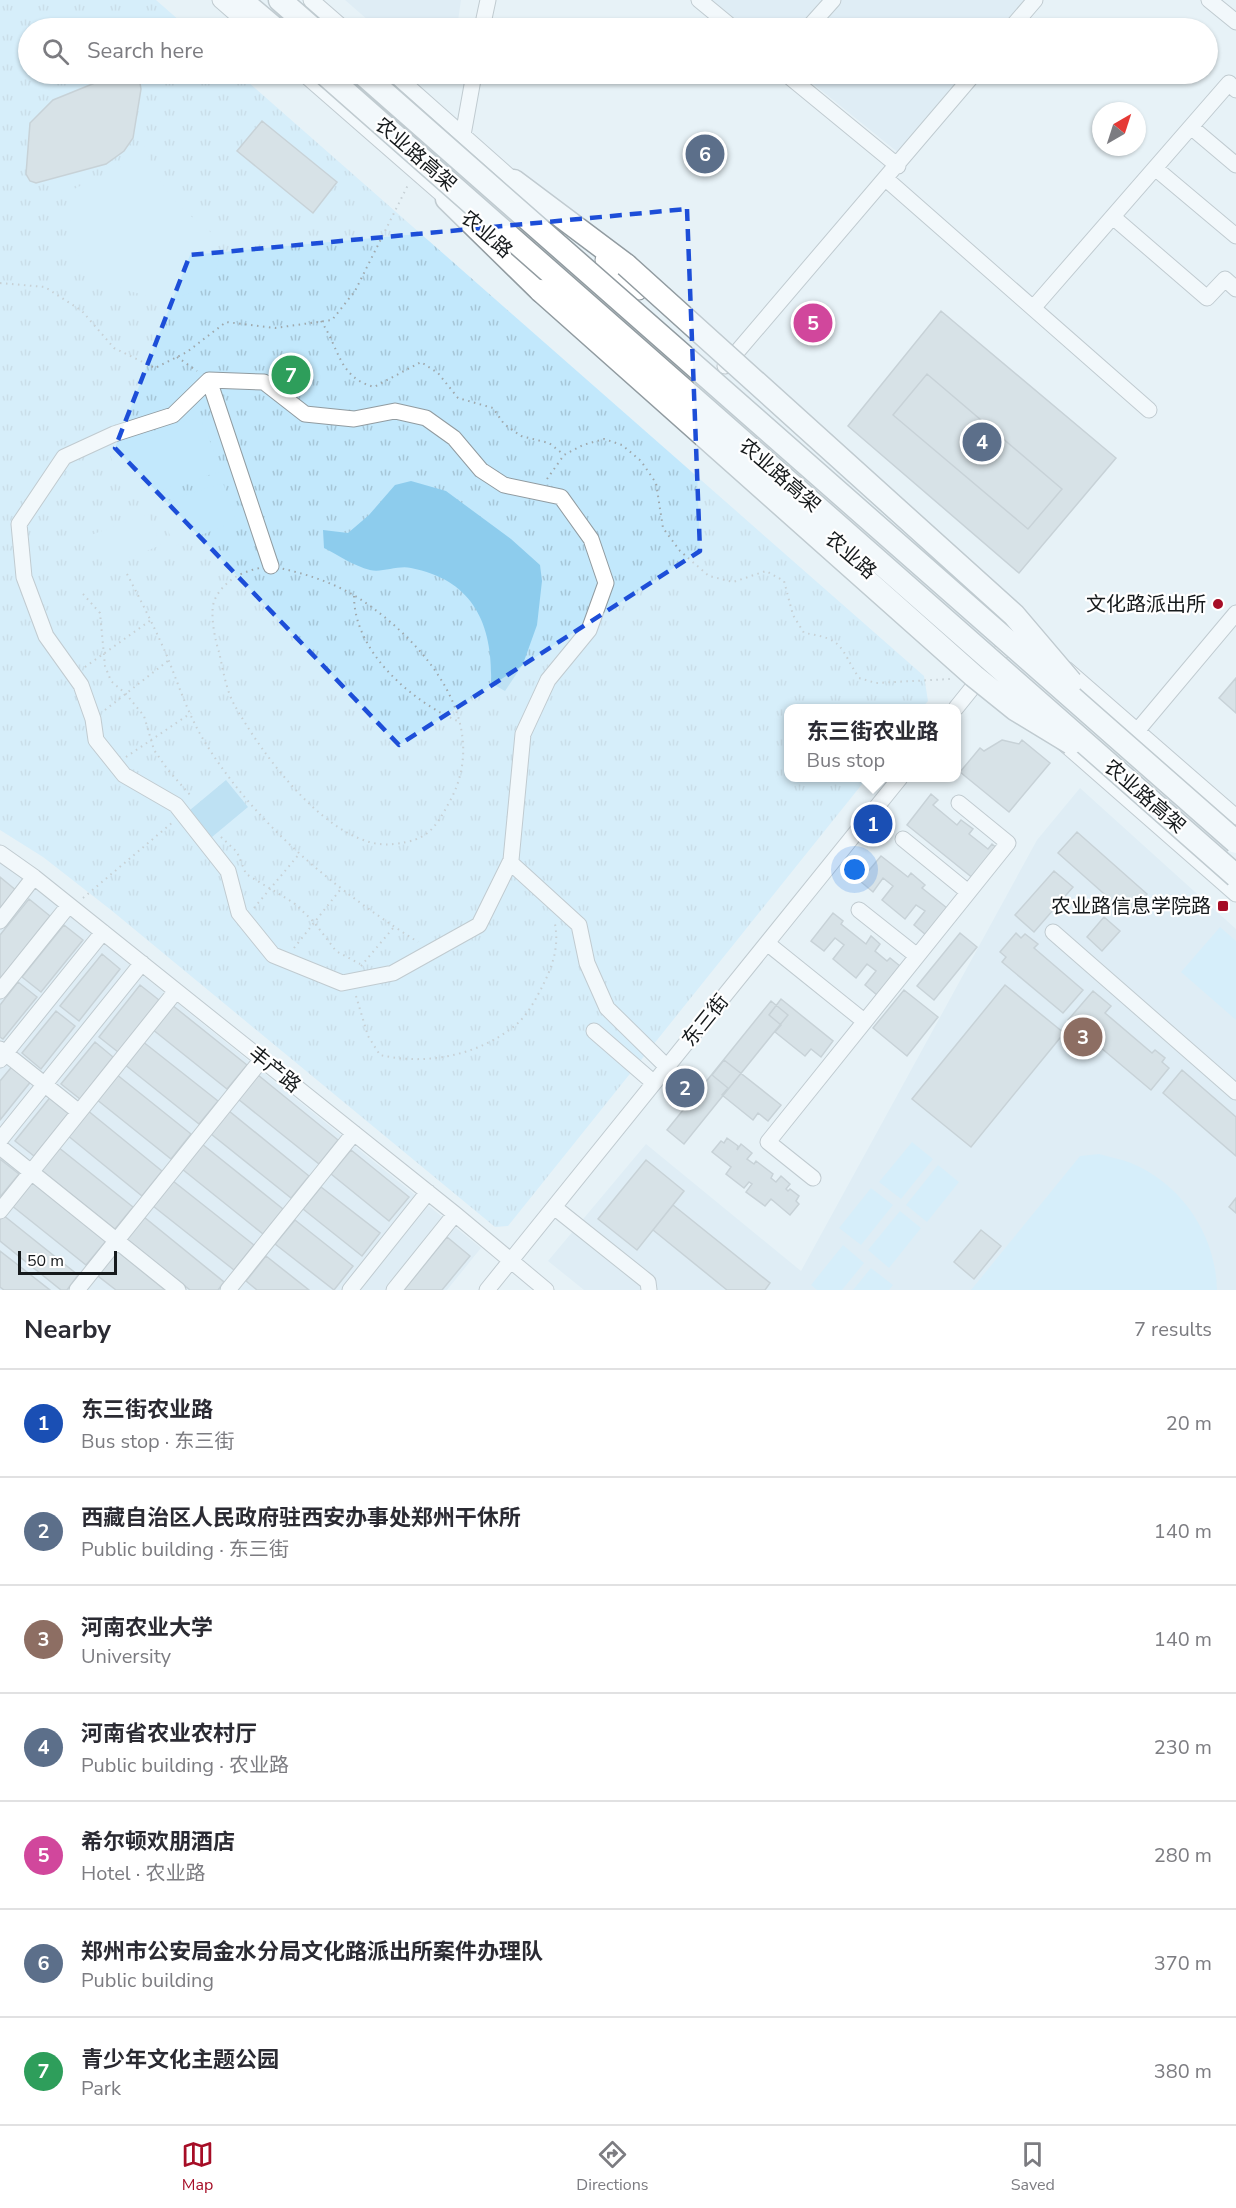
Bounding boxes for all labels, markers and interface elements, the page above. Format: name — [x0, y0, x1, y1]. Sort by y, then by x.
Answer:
search box — [18, 18, 1218, 84]
icon: search — [39, 35, 72, 68]
text: Search here — [87, 36, 204, 66]
north arrow — [1092, 102, 1146, 156]
street label: 农业路高架 — [369, 111, 462, 197]
pin: 6 — [686, 132, 724, 176]
street label: 农业路 — [455, 205, 518, 264]
pin: 5 — [794, 300, 832, 346]
pin: 7 — [272, 352, 310, 398]
pin: 4 — [962, 420, 1002, 464]
street label: 农业路高架 — [733, 432, 826, 518]
street label: 农业路 — [819, 526, 882, 585]
place label: 文化路派出所 — [1086, 591, 1206, 618]
marker: 文化路派出所 — [1211, 597, 1225, 611]
popup — [784, 704, 961, 782]
text: 东三街农业路 — [806, 717, 939, 747]
text: Bus stop — [806, 747, 885, 774]
street label: 农业路高架 — [1098, 753, 1191, 839]
pin: 1 — [854, 802, 892, 846]
your location — [840, 855, 869, 884]
place label: 农业路信息学院路 — [1051, 893, 1211, 920]
marker: 农业路信息学院路 — [1216, 899, 1230, 913]
street label: 东三街 — [676, 989, 735, 1052]
pin: 3 — [1064, 1014, 1102, 1060]
street label: 丰产路 — [243, 1040, 306, 1099]
pin: 2 — [666, 1066, 704, 1110]
scale bar — [18, 1248, 117, 1276]
text: 50 m — [27, 1250, 64, 1272]
text: Nearby — [24, 1312, 111, 1347]
text: 7 results — [1134, 1316, 1212, 1343]
text: 东三街农业路 — [81, 1395, 213, 1425]
text: 1 — [38, 1410, 50, 1437]
text: 20 m — [1166, 1410, 1212, 1437]
text: Bus stop · 东三街 — [81, 1428, 235, 1455]
text: 西藏自治区人民政府驻西安办事处郑州干休所 — [81, 1503, 521, 1533]
text: 2 — [38, 1518, 50, 1545]
text: 140 m — [1154, 1518, 1212, 1545]
text: Public building · 东三街 — [81, 1536, 289, 1563]
text: 河南农业大学 — [81, 1613, 213, 1643]
text: 3 — [38, 1626, 50, 1653]
text: 140 m — [1154, 1626, 1212, 1653]
text: University — [81, 1643, 171, 1670]
text: 河南省农业农村厅 — [81, 1719, 257, 1749]
text: 4 — [38, 1734, 50, 1761]
text: 230 m — [1154, 1734, 1212, 1761]
text: Public building · 农业路 — [81, 1752, 289, 1779]
text: 希尔顿欢朋酒店 — [81, 1827, 235, 1857]
text: 5 — [38, 1842, 50, 1869]
text: 280 m — [1154, 1842, 1212, 1869]
text: Hotel · 农业路 — [81, 1860, 206, 1887]
text: 郑州市公安局金水分局文化路派出所案件办理队 — [81, 1937, 543, 1967]
text: 6 — [38, 1950, 50, 1977]
text: 370 m — [1154, 1950, 1212, 1977]
text: Public building — [81, 1967, 214, 1994]
text: 青少年文化主题公园 — [81, 2045, 279, 2075]
text: 7 — [38, 2058, 50, 2085]
text: 380 m — [1154, 2058, 1212, 2085]
text: Park — [81, 2075, 121, 2102]
tab: Map — [181, 2138, 214, 2196]
tab: Directions — [576, 2138, 648, 2196]
tab: Saved — [1011, 2138, 1055, 2196]

